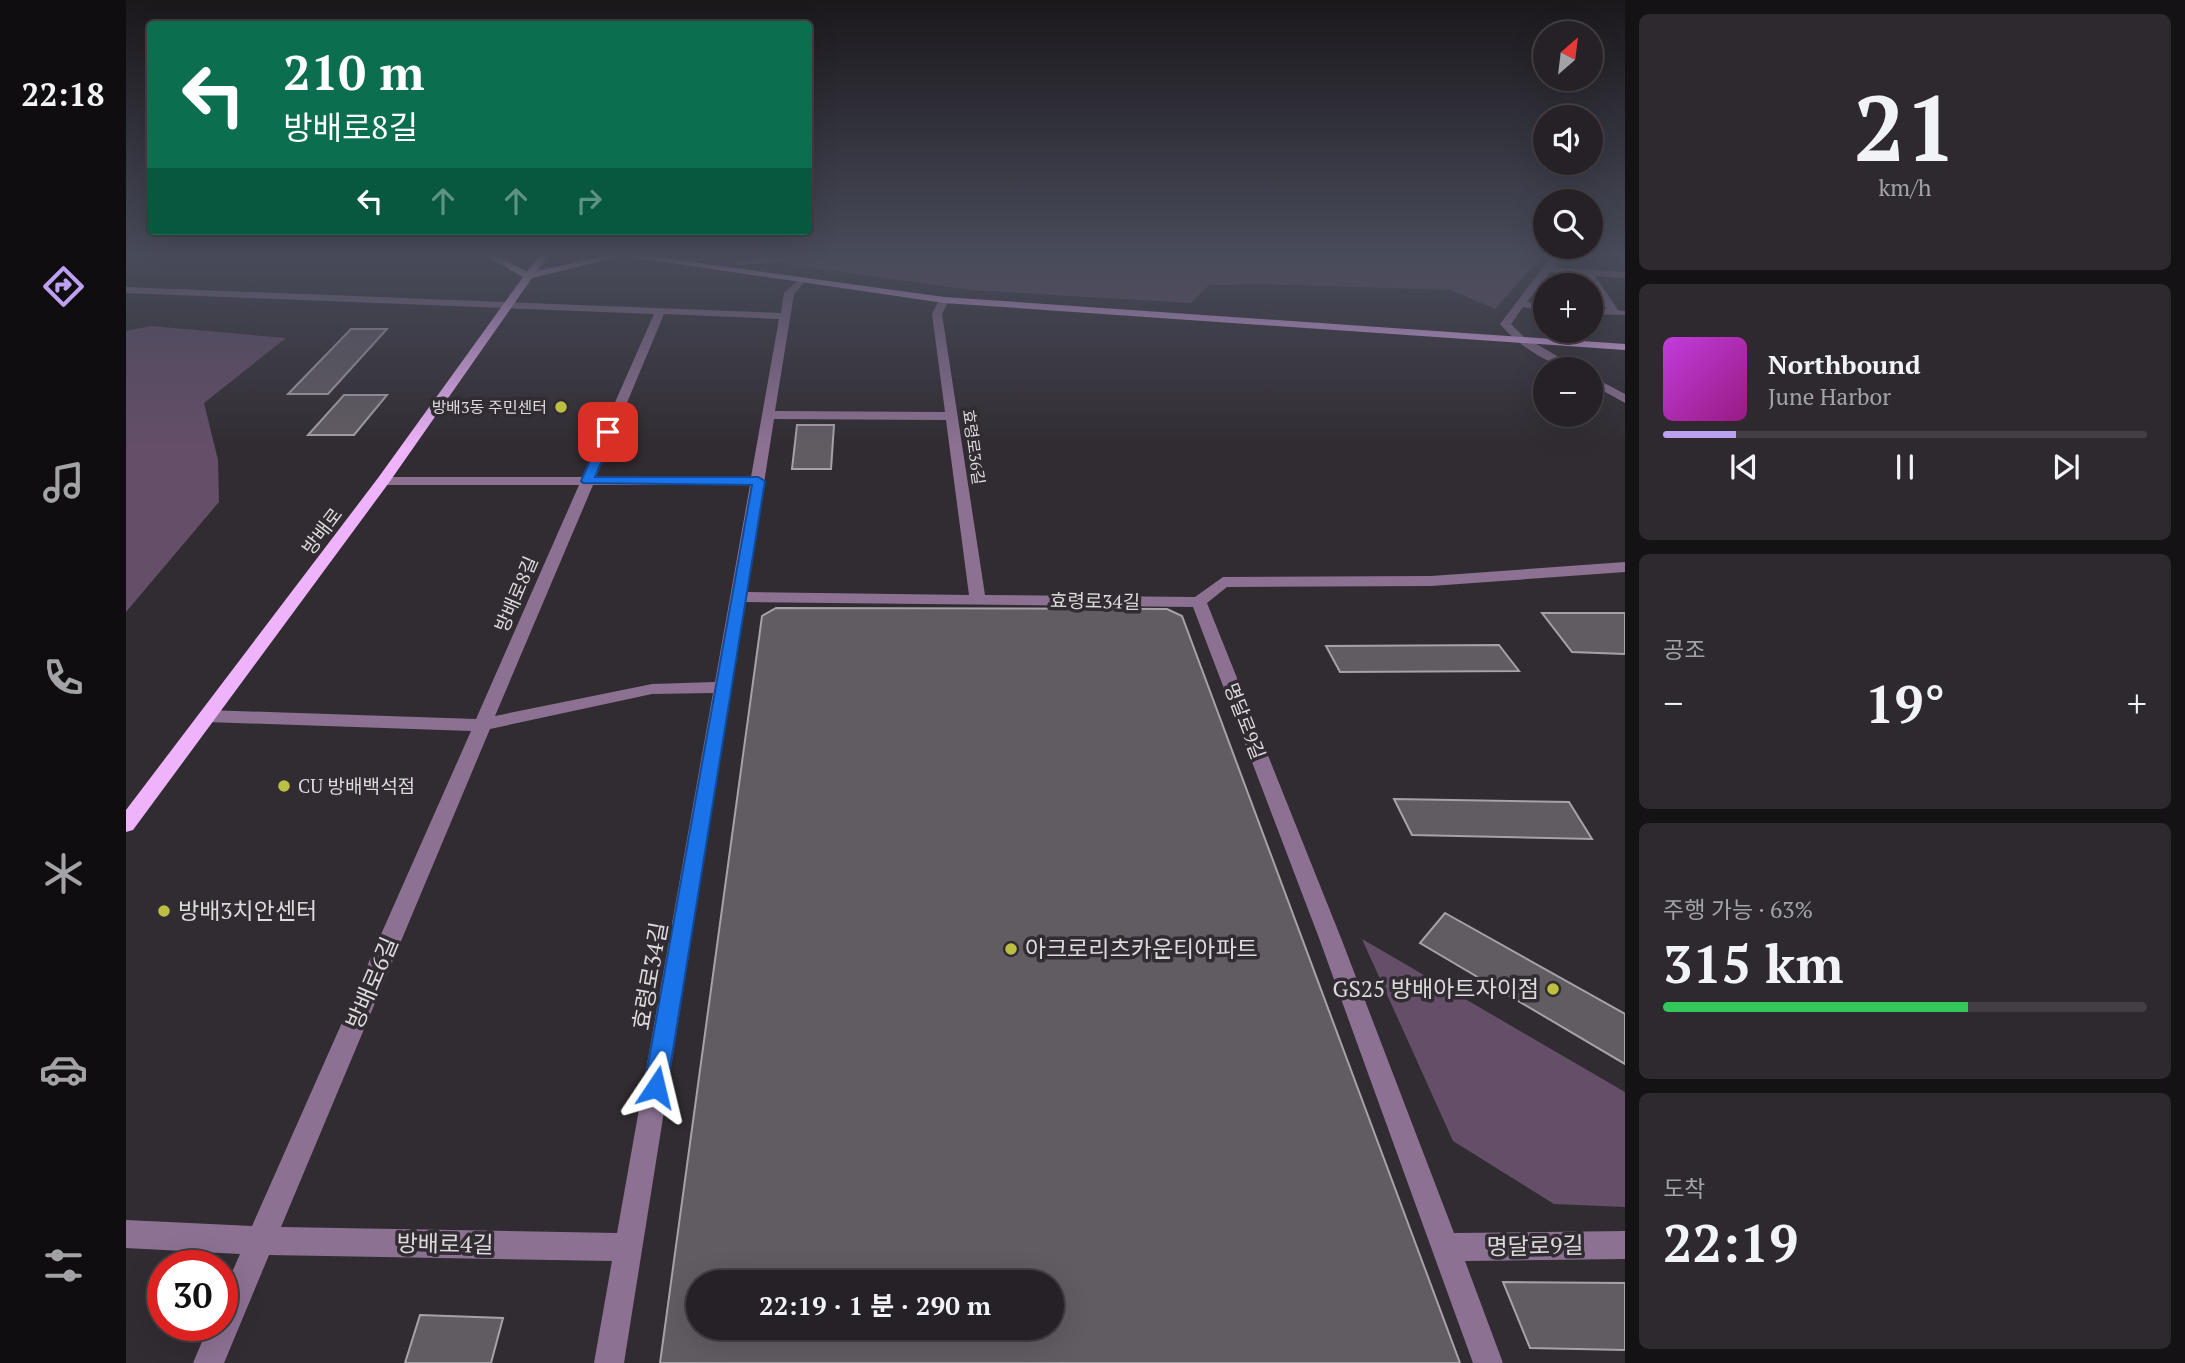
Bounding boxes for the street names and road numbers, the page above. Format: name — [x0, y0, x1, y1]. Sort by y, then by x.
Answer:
street label: 효령로36길 — [958, 408, 990, 486]
street label: 방배로 — [296, 502, 347, 559]
street label: 방배로8길 — [488, 552, 543, 636]
street label: 효령로34길 — [1050, 587, 1140, 614]
street label: 명달로9길 — [1219, 679, 1271, 763]
street label: 효령로34길 — [625, 919, 674, 1032]
street label: 방배로6길 — [338, 932, 405, 1033]
street label: 방배로4길 — [396, 1227, 494, 1260]
street label: 명달로9길 — [1486, 1229, 1584, 1262]

